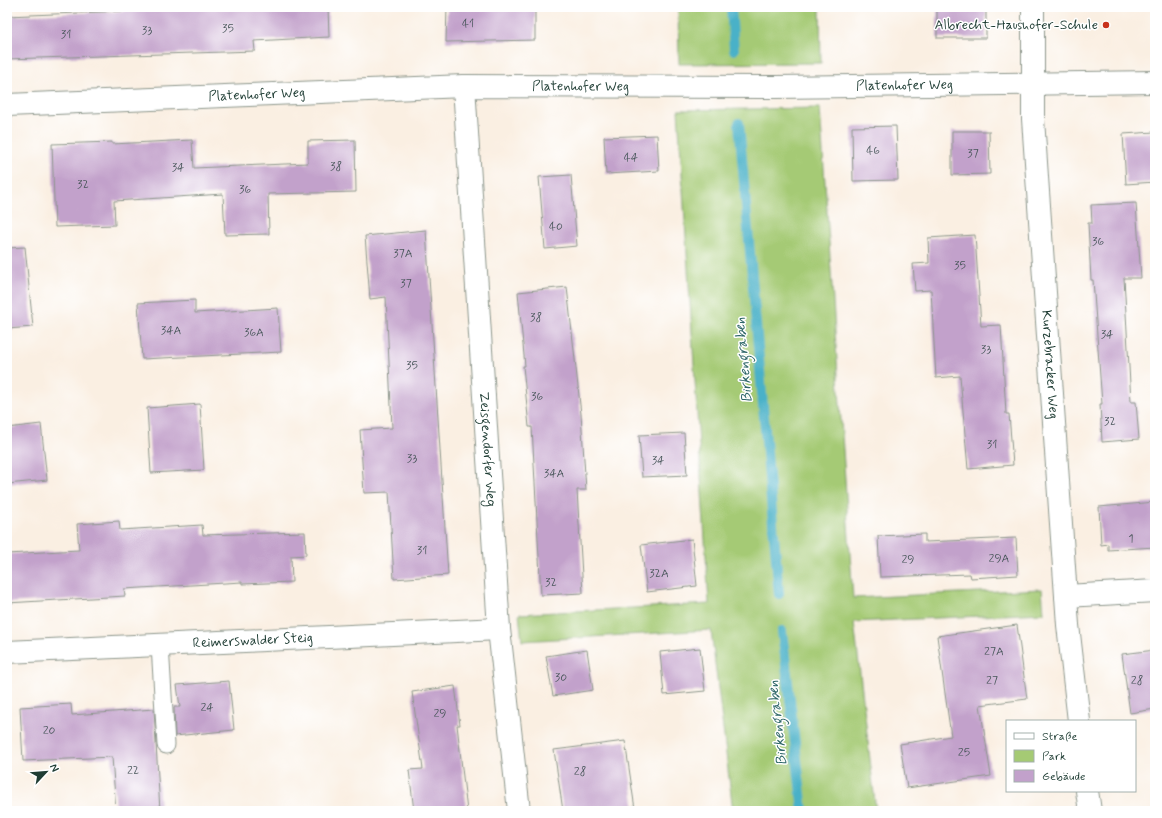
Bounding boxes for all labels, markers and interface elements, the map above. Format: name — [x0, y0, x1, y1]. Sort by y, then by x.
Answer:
house number: 41 — [462, 16, 474, 32]
place label: Albrecht-Haushofer-Schule — [934, 16, 1098, 34]
marker: Albrecht-Haushofer-Schule — [1101, 20, 1111, 30]
house number: 35 — [222, 21, 234, 37]
house number: 33 — [142, 23, 152, 39]
house number: 31 — [61, 27, 71, 43]
street label: Platenhofer Weg — [856, 76, 953, 95]
street label: Platenhofer Weg — [532, 77, 629, 96]
street label: Platenhofer Weg — [208, 84, 306, 106]
house number: 46 — [866, 143, 880, 159]
house number: 37 — [967, 146, 979, 162]
house number: 44 — [624, 150, 638, 166]
house number: 38 — [330, 159, 342, 175]
house number: 34 — [172, 160, 184, 176]
house number: 32 — [77, 177, 89, 193]
house number: 36 — [239, 182, 251, 198]
house number: 40 — [549, 219, 563, 235]
house number: 36 — [1092, 234, 1104, 250]
house number: 37A — [393, 246, 413, 262]
house number: 35 — [954, 258, 966, 274]
house number: 37 — [400, 276, 412, 292]
street label: Kurzebracker Weg — [1037, 309, 1063, 420]
house number: 38 — [530, 310, 542, 326]
water label: Birkengraben — [730, 316, 760, 403]
house number: 34A — [161, 323, 181, 339]
house number: 36A — [244, 325, 264, 341]
house number: 34 — [1101, 327, 1113, 343]
house number: 33 — [981, 342, 991, 358]
house number: 35 — [406, 358, 418, 374]
house number: 36 — [531, 389, 543, 405]
street label: Zeisgendorfer Weg — [474, 391, 500, 507]
house number: 32 — [1104, 414, 1116, 430]
house number: 31 — [987, 437, 997, 453]
house number: 33 — [407, 451, 417, 467]
house number: 34 — [652, 453, 664, 469]
house number: 34A — [544, 466, 564, 482]
house number: 1 — [1128, 531, 1134, 547]
house number: 31 — [417, 543, 427, 559]
house number: 29A — [989, 551, 1010, 567]
house number: 29 — [901, 552, 915, 568]
house number: 32A — [649, 566, 669, 582]
house number: 32 — [545, 575, 557, 591]
street label: Reimerswalder Steig — [192, 629, 313, 652]
house number: 27A — [984, 644, 1004, 660]
house number: 30 — [555, 670, 567, 686]
house number: 27 — [986, 673, 998, 689]
house number: 28 — [1131, 673, 1143, 689]
water label: Birkengraben — [764, 679, 794, 767]
house number: 24 — [200, 700, 214, 716]
house number: 29 — [433, 706, 447, 722]
legend — [1006, 720, 1136, 792]
house number: 20 — [43, 723, 56, 739]
text: Straße — [1042, 729, 1077, 745]
house number: 25 — [958, 745, 970, 761]
text: Park — [1042, 749, 1066, 765]
north arrow — [26, 752, 66, 792]
text: N — [46, 762, 62, 774]
house number: 22 — [127, 763, 139, 779]
house number: 28 — [574, 764, 586, 780]
text: Gebäude — [1042, 769, 1085, 785]

